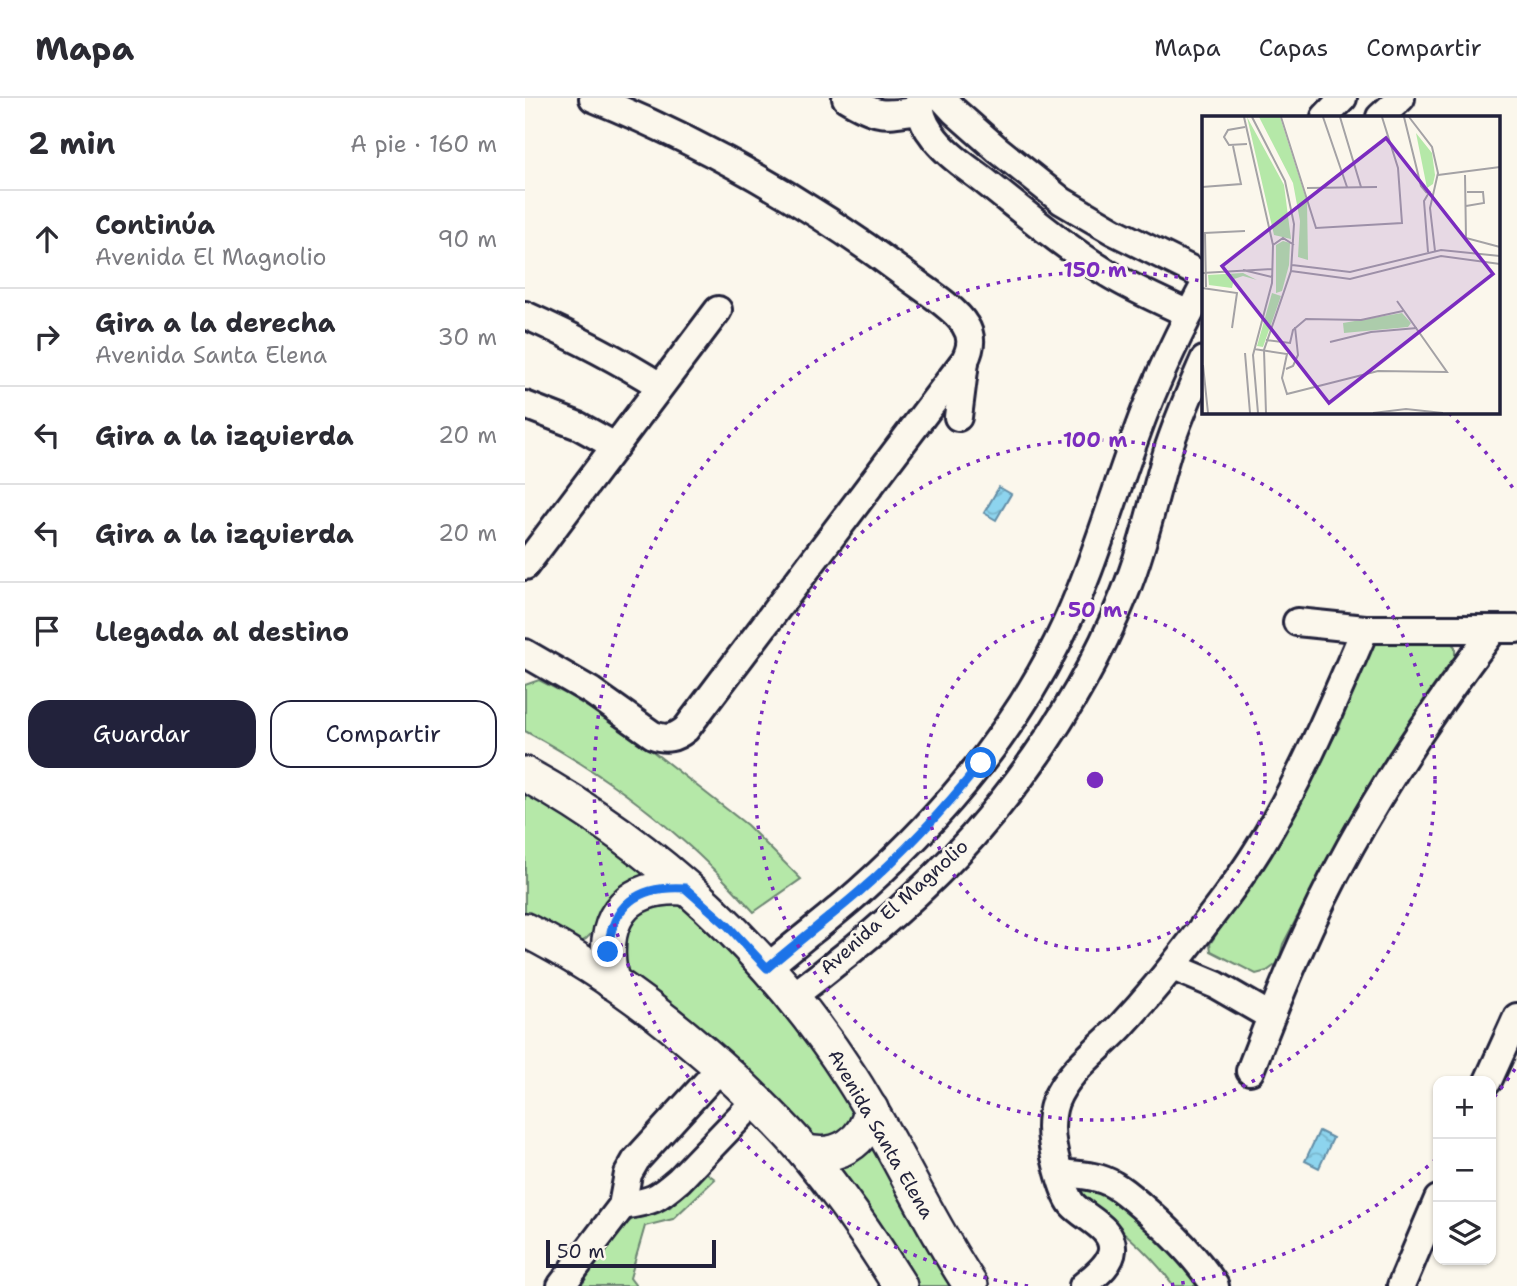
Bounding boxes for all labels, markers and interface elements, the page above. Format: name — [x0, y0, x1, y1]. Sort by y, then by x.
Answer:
text: Mapa — [35, 26, 134, 71]
text: Mapa — [1154, 32, 1221, 64]
text: Capas — [1259, 32, 1328, 64]
text: Compartir — [1366, 32, 1482, 64]
inset map — [1202, 116, 1499, 413]
text: 2 min — [28, 123, 115, 164]
text: A pie · 160 m — [350, 129, 497, 159]
text: Continúa — [95, 207, 215, 242]
icon: ahead — [28, 220, 66, 258]
text: 90 m — [437, 224, 497, 254]
text: Avenida El Magnolio — [95, 242, 327, 272]
text: 150 m — [1063, 256, 1127, 284]
text: Gira a la derecha — [95, 305, 336, 340]
icon: right — [28, 318, 66, 356]
text: 30 m — [438, 322, 497, 352]
text: Avenida Santa Elena — [95, 340, 327, 370]
icon: left — [28, 416, 66, 454]
text: Gira a la izquierda — [95, 418, 354, 453]
text: 20 m — [438, 420, 497, 450]
text: 100 m — [1063, 426, 1127, 454]
icon: left — [28, 514, 66, 552]
text: Gira a la izquierda — [95, 516, 354, 551]
text: 20 m — [438, 518, 497, 548]
text: 50 m — [1068, 596, 1122, 624]
icon: arrive — [28, 612, 66, 650]
text: Llegada al destino — [95, 614, 349, 649]
button: Guardar — [28, 700, 256, 768]
button: Compartir — [270, 700, 497, 768]
route start — [965, 747, 996, 778]
centre of rings — [1083, 768, 1107, 792]
street label: Avenida El Magnolio — [815, 834, 973, 980]
route end — [592, 936, 623, 967]
street label: Avenida Santa Elena — [822, 1045, 940, 1223]
map controls — [1433, 1076, 1496, 1265]
button: + — [1433, 1076, 1496, 1139]
button: − — [1433, 1139, 1496, 1202]
button: layers — [1433, 1202, 1496, 1265]
scale bar — [546, 1237, 716, 1269]
text: 50 m — [557, 1239, 605, 1264]

